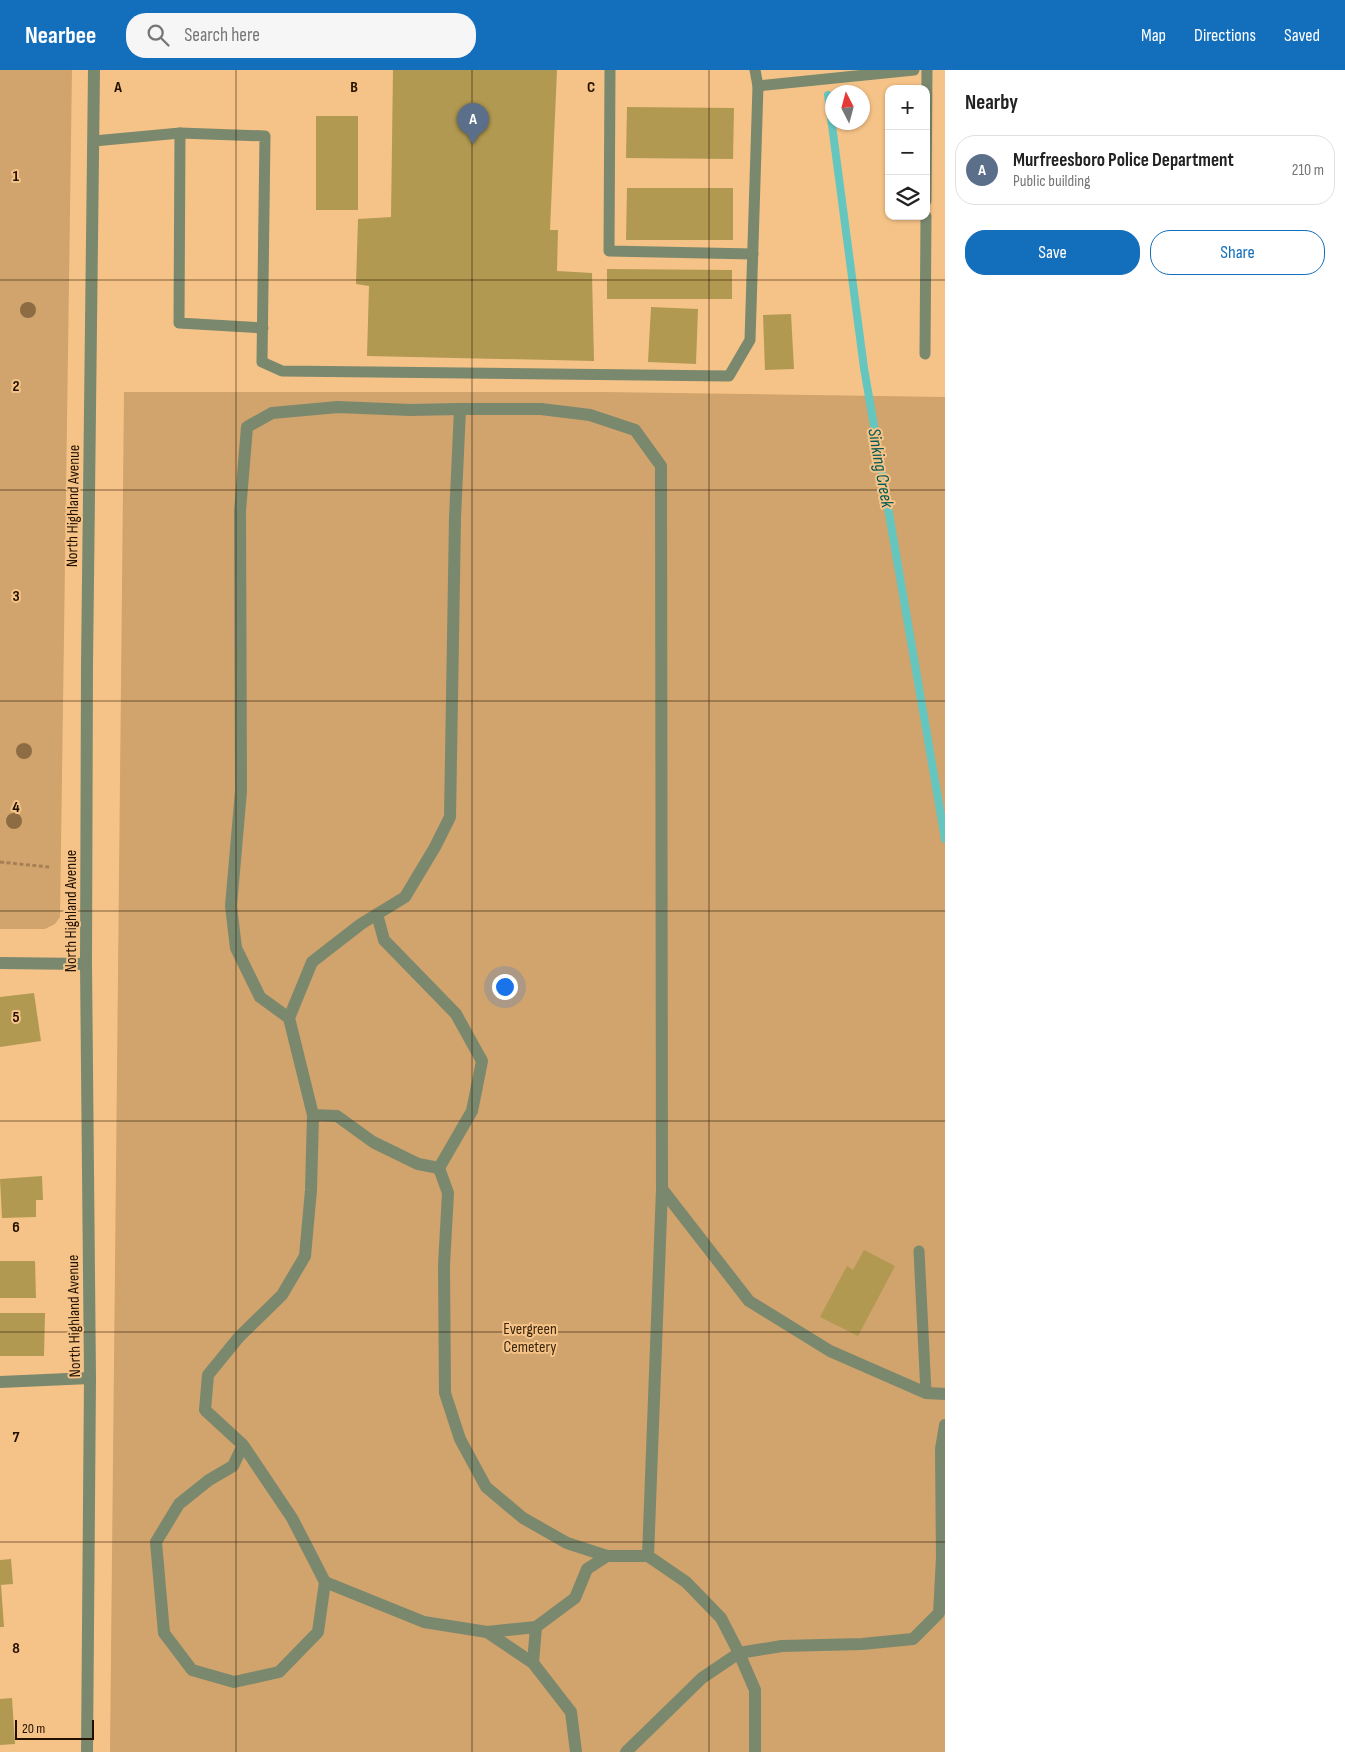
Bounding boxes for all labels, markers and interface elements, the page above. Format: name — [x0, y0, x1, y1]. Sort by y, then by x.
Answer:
search box — [126, 13, 476, 58]
text: Nearbee — [25, 21, 96, 50]
icon: search — [144, 21, 172, 49]
text: Search here — [184, 24, 260, 47]
text: Map — [1141, 25, 1166, 46]
text: Directions — [1194, 25, 1256, 46]
text: Saved — [1284, 25, 1320, 46]
text: A — [113, 78, 122, 97]
text: B — [350, 78, 358, 97]
text: C — [587, 78, 595, 97]
north arrow — [825, 85, 870, 130]
map controls — [885, 85, 930, 220]
button: + — [885, 85, 930, 130]
text: Nearby — [965, 90, 1018, 115]
pin: A — [457, 103, 489, 144]
button: − — [885, 130, 930, 175]
text: Murfreesboro Police Department — [1013, 149, 1234, 172]
text: A — [978, 161, 986, 180]
text: 210 m — [1292, 161, 1324, 180]
text: 1 — [13, 167, 20, 186]
text: Public building — [1013, 172, 1090, 191]
button: layers — [885, 175, 930, 220]
button: Save — [965, 230, 1140, 275]
button: Share — [1150, 230, 1325, 275]
text: 2 — [12, 377, 20, 396]
water label: Sinking Creek — [863, 427, 898, 511]
street label: North Highland Avenue — [63, 445, 84, 567]
text: 3 — [12, 587, 20, 606]
text: 4 — [12, 798, 20, 817]
street label: North Highland Avenue — [62, 850, 81, 972]
your location — [492, 974, 518, 1000]
text: 5 — [12, 1008, 20, 1027]
text: 6 — [12, 1218, 20, 1237]
street label: North Highland Avenue — [64, 1255, 85, 1377]
park label: Evergreen Cemetery — [503, 1320, 557, 1357]
text: 7 — [13, 1428, 20, 1447]
text: 8 — [12, 1639, 20, 1658]
scale bar — [15, 1717, 94, 1740]
text: 20 m — [22, 1720, 45, 1737]

